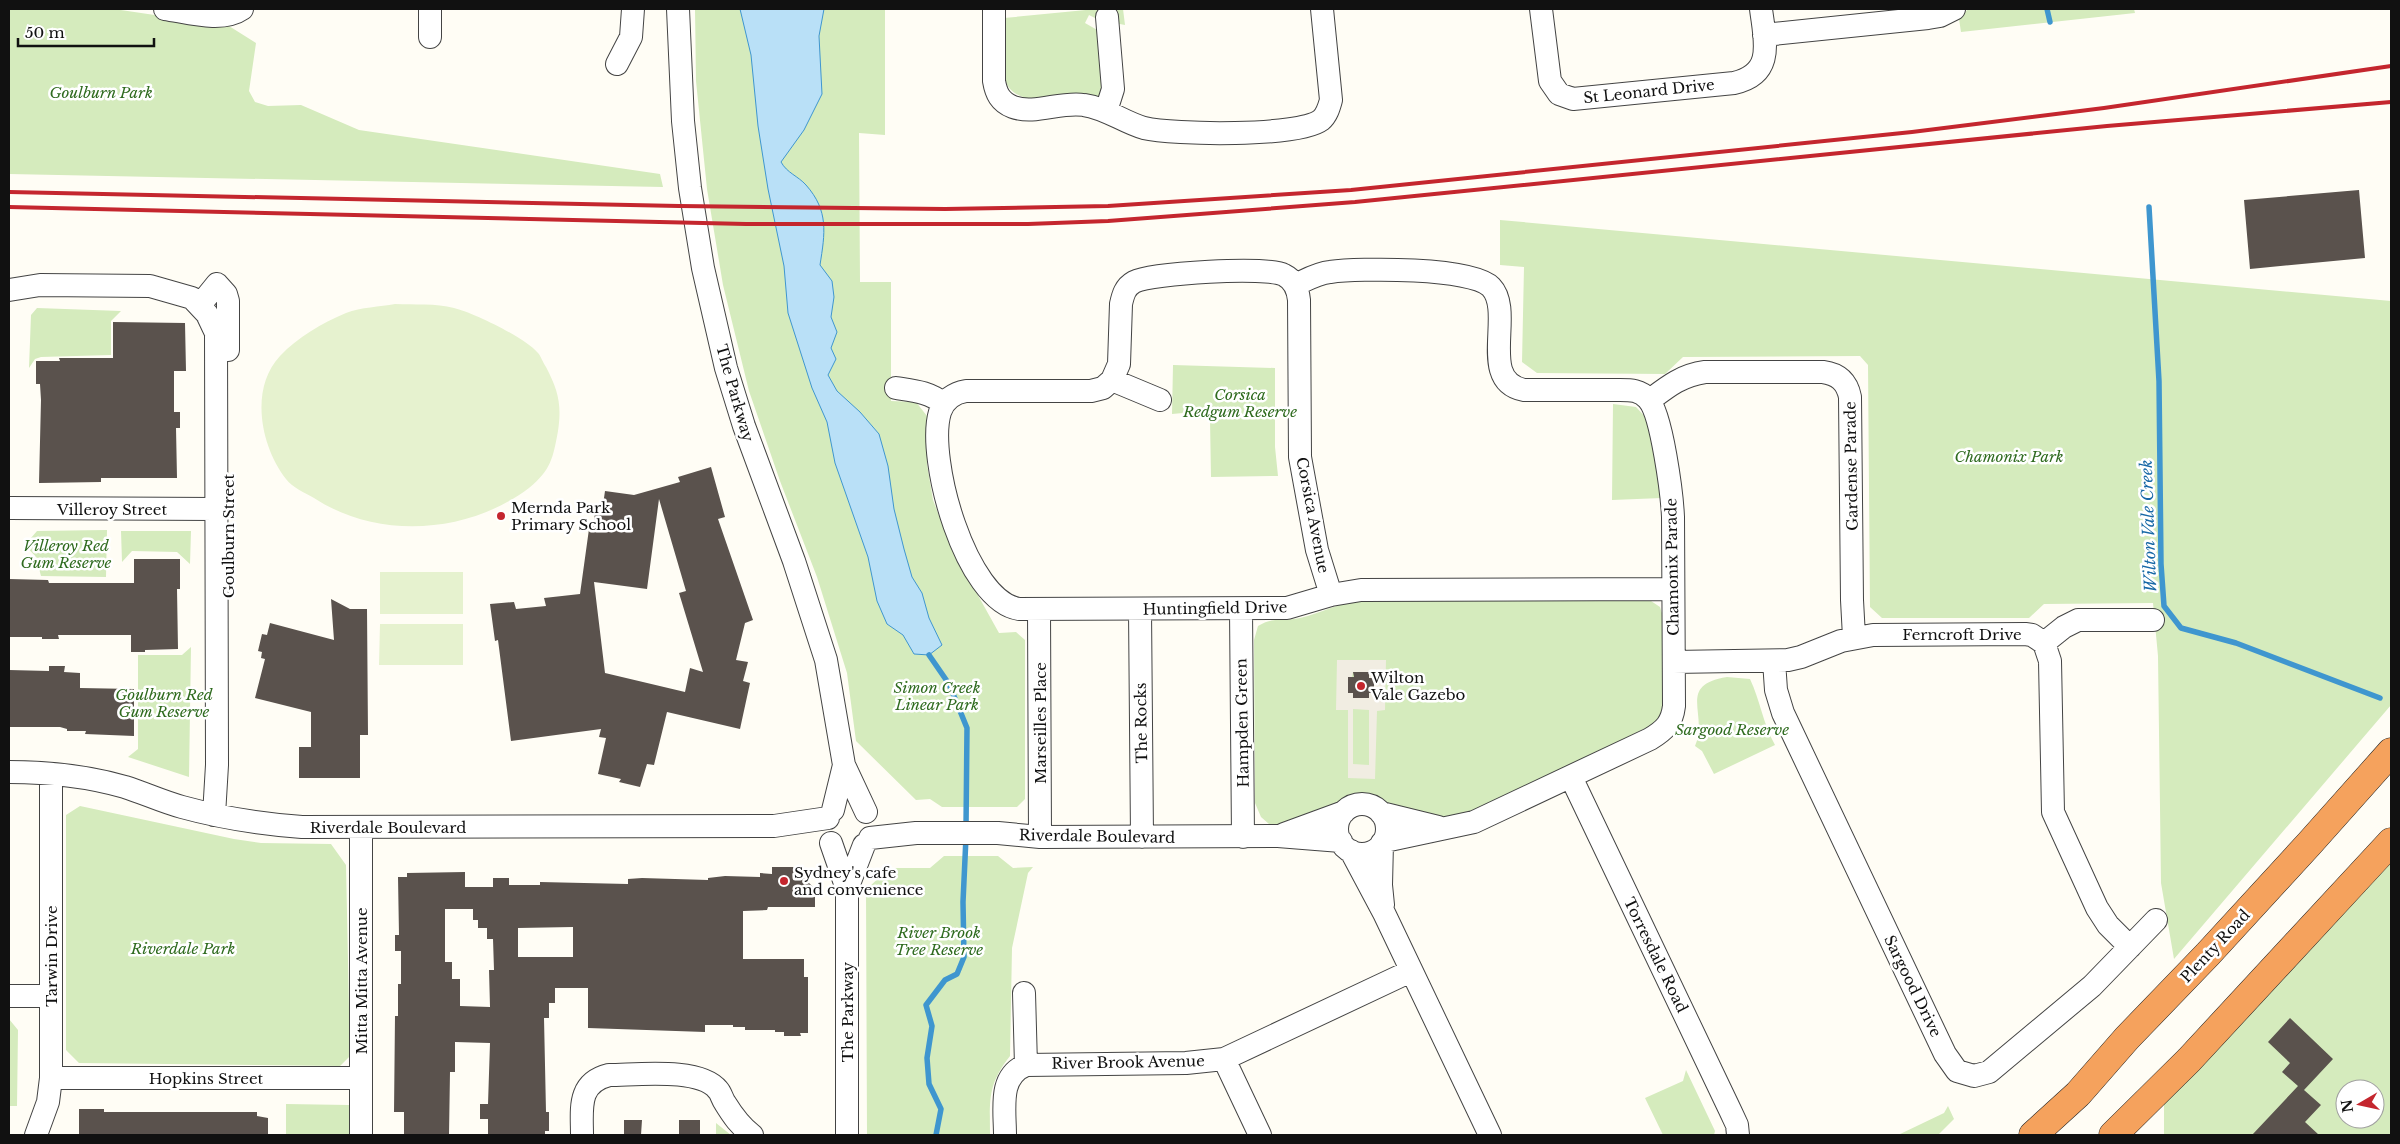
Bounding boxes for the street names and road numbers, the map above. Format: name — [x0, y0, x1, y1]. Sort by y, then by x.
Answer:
street label: St Leonard Drive — [1582, 75, 1716, 107]
street label: The Parkway — [712, 342, 758, 444]
street label: Gardense Parade — [1840, 401, 1862, 531]
street label: Corsica Avenue — [1292, 455, 1334, 575]
street label: Goulburn Street — [219, 473, 238, 598]
street label: Chamonix Parade — [1661, 498, 1683, 636]
street label: Villeroy Street — [56, 500, 167, 519]
street label: Huntingfield Drive — [1143, 597, 1287, 619]
street label: Ferncroft Drive — [1902, 625, 2022, 644]
street label: Hampden Green — [1231, 658, 1253, 788]
street label: Marseilles Place — [1031, 662, 1050, 784]
street label: The Rocks — [1131, 682, 1151, 764]
street label: Riverdale Boulevard — [310, 818, 466, 837]
street label: Riverdale Boulevard — [1019, 825, 1175, 847]
street label: Torresdale Road — [1620, 894, 1692, 1016]
street label: Tarwin Drive — [42, 905, 61, 1007]
street label: Plenty Road — [2176, 905, 2254, 987]
street label: Mitta Mitta Avenue — [352, 907, 371, 1055]
street label: Sargood Drive — [1880, 932, 1946, 1040]
street label: The Parkway — [838, 961, 857, 1062]
street label: River Brook Avenue — [1051, 1051, 1205, 1073]
street label: Hopkins Street — [149, 1069, 264, 1088]

